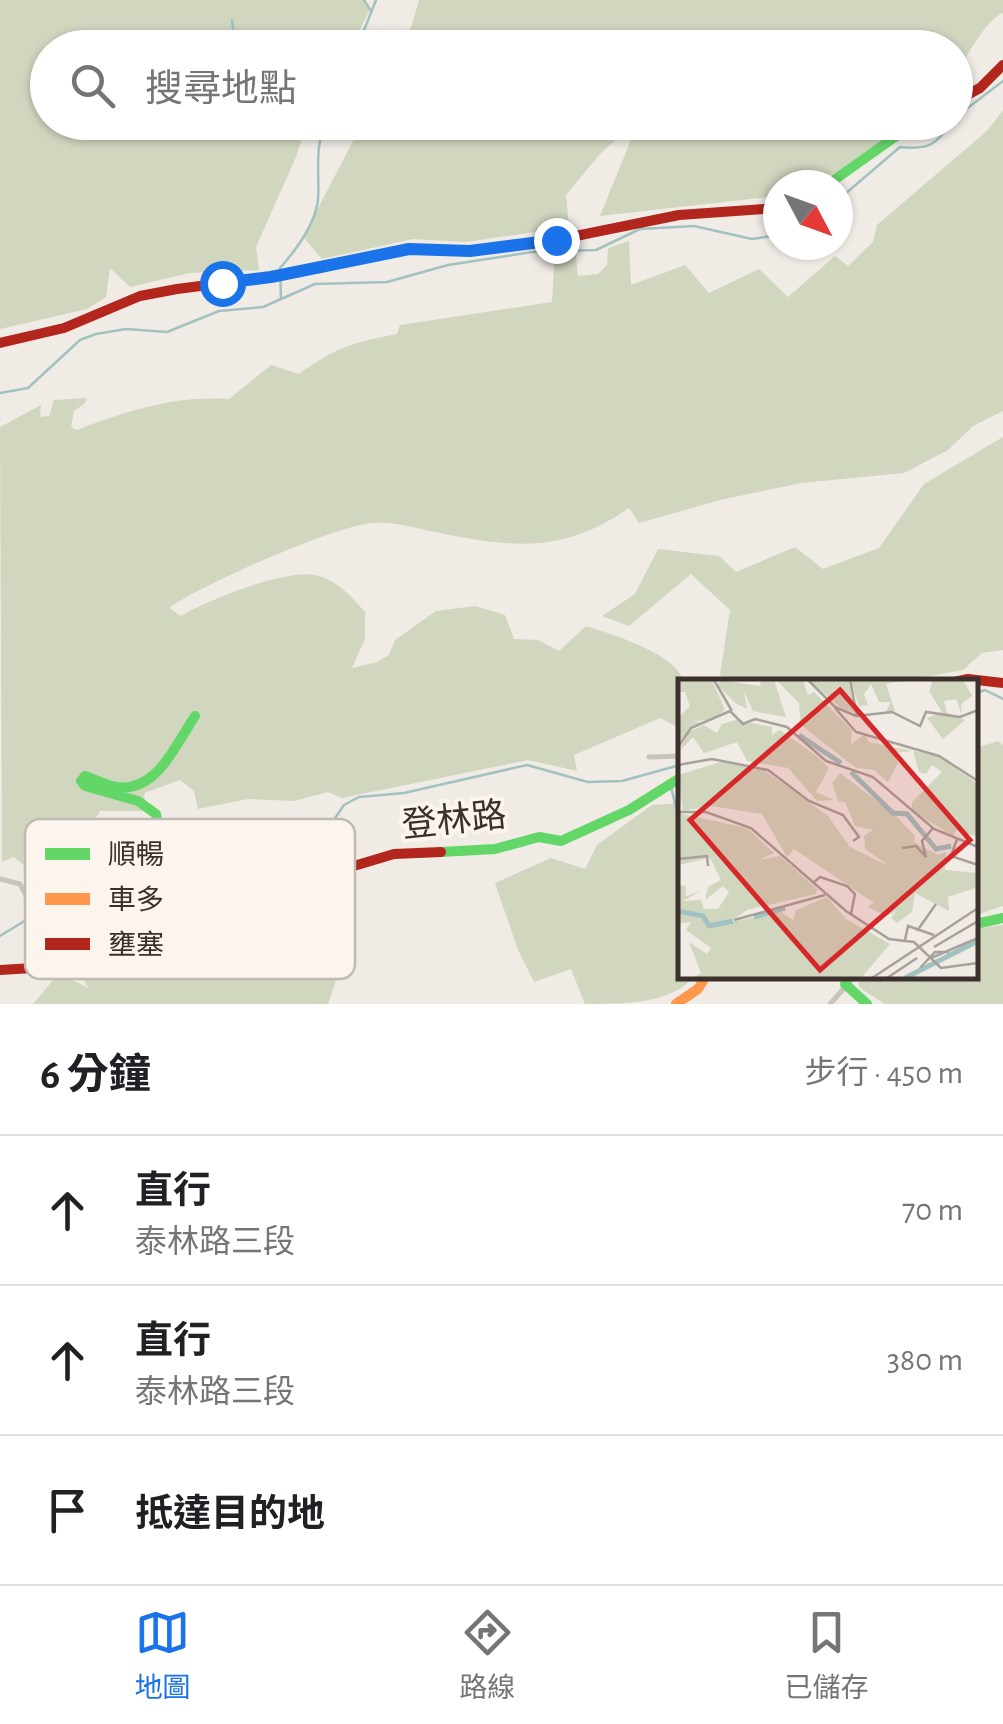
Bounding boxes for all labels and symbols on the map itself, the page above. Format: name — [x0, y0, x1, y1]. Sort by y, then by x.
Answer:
north arrow — [763, 170, 853, 260]
route end — [534, 218, 580, 264]
route start — [200, 261, 246, 307]
inset map — [678, 679, 978, 979]
street label: 登林路 — [400, 796, 508, 844]
legend — [25, 819, 355, 979]
text: 順暢 — [108, 840, 164, 870]
text: 車多 — [108, 885, 164, 915]
text: 壅塞 — [108, 930, 164, 960]

